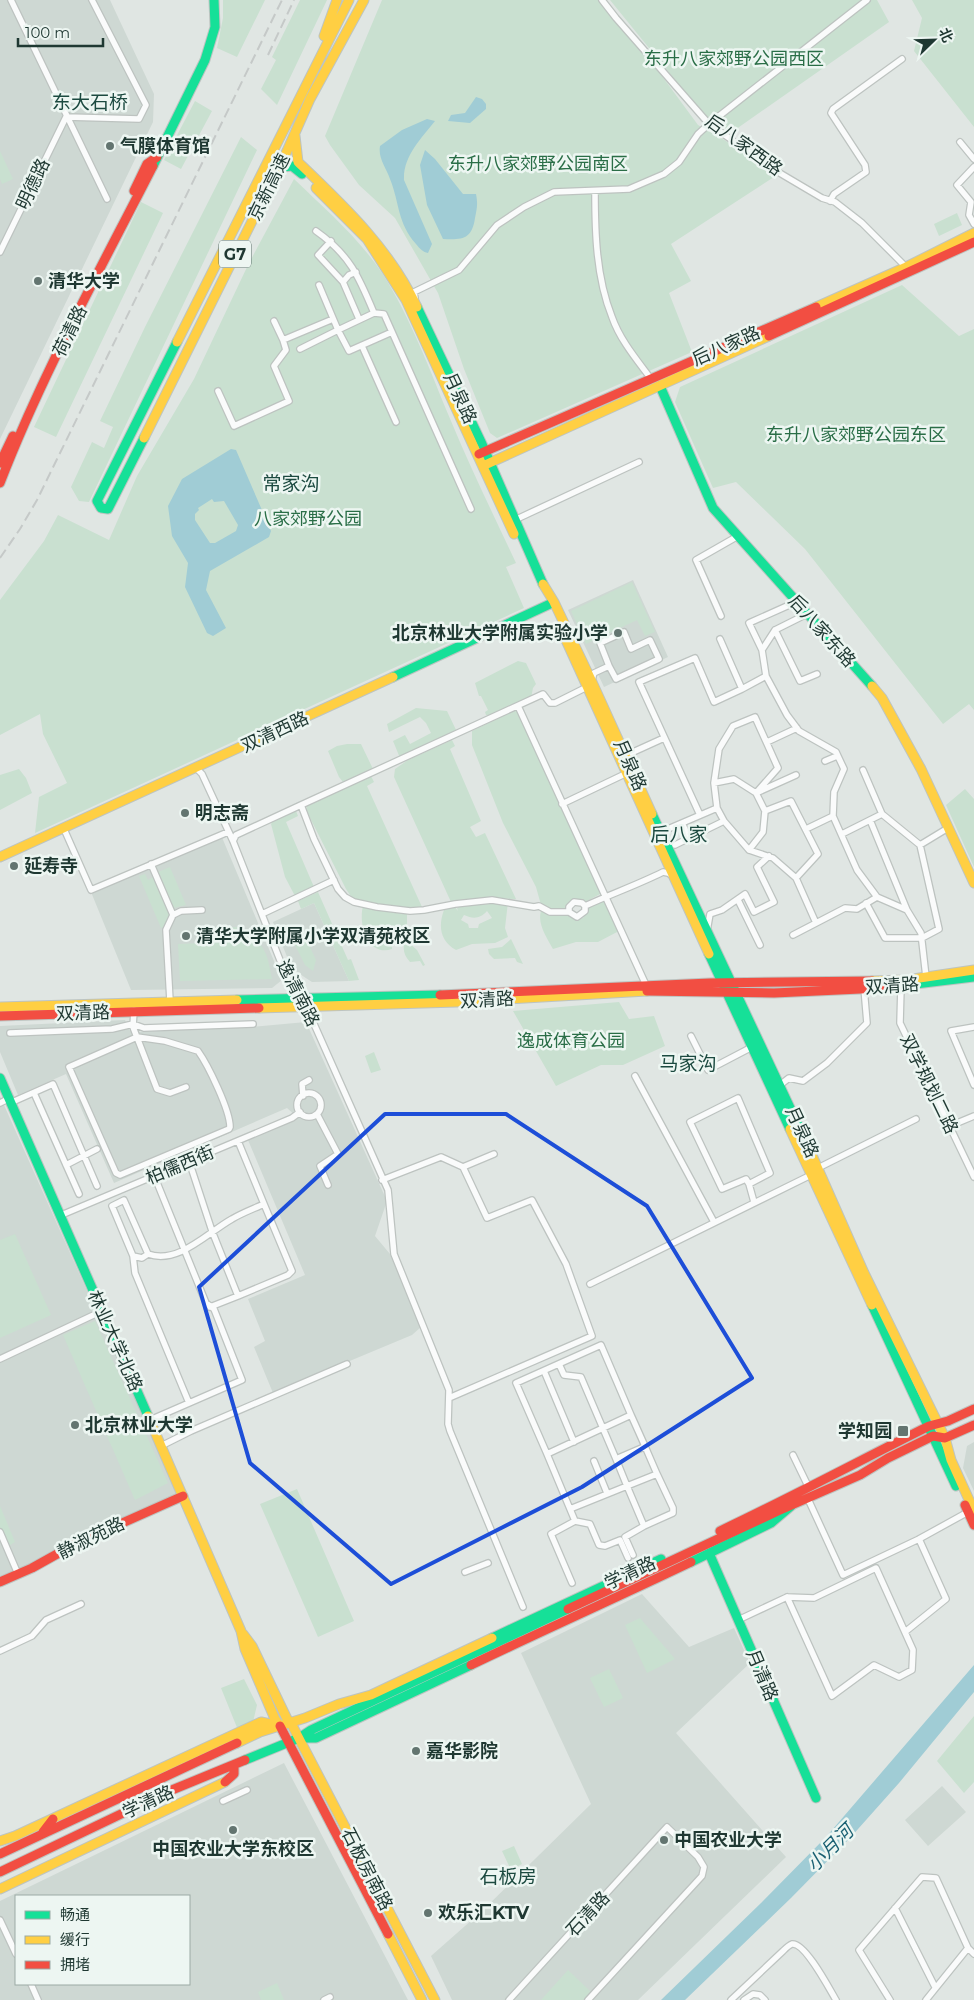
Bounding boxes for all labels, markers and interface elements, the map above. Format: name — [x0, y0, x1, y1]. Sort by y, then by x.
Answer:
scale bar — [18, 15, 102, 47]
north arrow — [909, 15, 959, 65]
text: 100 m — [25, 23, 70, 42]
text: 北 — [935, 25, 957, 45]
park label: 东升八家郊野公园西区 — [644, 48, 824, 70]
district label: 东大石桥 — [52, 91, 128, 114]
street label: 后八家西路 — [701, 110, 787, 180]
place label: 气膜体育馆 — [120, 135, 210, 157]
marker: 气膜体育馆 — [104, 140, 116, 152]
street label: 京新高速 — [243, 150, 295, 224]
park label: 东升八家郊野公园南区 — [448, 153, 628, 175]
street label: 明德路 — [12, 155, 54, 213]
road number: G7 — [219, 240, 251, 268]
place label: 清华大学 — [48, 270, 120, 292]
marker: 清华大学 — [32, 275, 44, 287]
street label: 荷清路 — [48, 302, 92, 360]
street label: 后八家路 — [689, 321, 763, 371]
street label: 月泉路 — [439, 369, 481, 427]
park label: 东升八家郊野公园东区 — [766, 424, 946, 446]
district label: 常家沟 — [262, 472, 320, 495]
park label: 八家郊野公园 — [254, 508, 362, 530]
street label: 后八家东路 — [784, 590, 860, 672]
place label: 北京林业大学附属实验小学 — [392, 622, 608, 644]
marker: 北京林业大学附属实验小学 — [612, 627, 624, 639]
street label: 双清西路 — [238, 707, 312, 757]
street label: 月泉路 — [609, 736, 651, 794]
place label: 明志斋 — [195, 802, 249, 824]
marker: 明志斋 — [179, 807, 191, 819]
district label: 后八家 — [650, 823, 708, 846]
place label: 延寿寺 — [24, 855, 78, 877]
marker: 延寿寺 — [8, 860, 20, 872]
place label: 清华大学附属小学双清苑校区 — [196, 925, 430, 947]
marker: 清华大学附属小学双清苑校区 — [180, 930, 192, 942]
street label: 逸清南路 — [272, 956, 324, 1030]
street label: 双清路 — [864, 973, 920, 999]
street label: 双清路 — [459, 988, 515, 1012]
street label: 双清路 — [56, 1001, 110, 1025]
park label: 逸成体育公园 — [517, 1030, 625, 1052]
street label: 双学规划二路 — [895, 1031, 963, 1137]
district label: 马家沟 — [659, 1052, 717, 1075]
street label: 月泉路 — [781, 1103, 823, 1161]
street label: 柏儒西街 — [143, 1141, 217, 1189]
street label: 林业大学北路 — [83, 1287, 147, 1395]
place label: 北京林业大学 — [85, 1414, 193, 1436]
marker: 北京林业大学 — [69, 1419, 81, 1431]
place label: 学知园 — [838, 1420, 892, 1442]
marker: 学知园 — [896, 1424, 910, 1438]
street label: 静淑苑路 — [54, 1512, 128, 1564]
street label: 学清路 — [601, 1552, 659, 1594]
street label: 月清路 — [741, 1646, 783, 1704]
place label: 嘉华影院 — [426, 1740, 498, 1762]
marker: 嘉华影院 — [410, 1745, 422, 1757]
street label: 学清路 — [119, 1781, 177, 1823]
water label: 小月河 — [802, 1817, 861, 1876]
marker: 中国农业大学东校区 — [227, 1824, 239, 1836]
street label: 石板房南路 — [337, 1824, 397, 1914]
place label: 中国农业大学 — [674, 1829, 782, 1851]
marker: 中国农业大学 — [658, 1834, 670, 1846]
place label: 中国农业大学东校区 — [152, 1838, 314, 1860]
district label: 石板房 — [479, 1865, 537, 1888]
street label: 石清路 — [562, 1887, 614, 1941]
legend — [15, 1895, 190, 1985]
place label: 欢乐汇KTV — [438, 1902, 530, 1924]
text: 畅通 — [60, 1905, 90, 1924]
marker: 欢乐汇KTV — [422, 1907, 434, 1919]
text: 缓行 — [60, 1930, 90, 1949]
text: 拥堵 — [60, 1955, 90, 1974]

